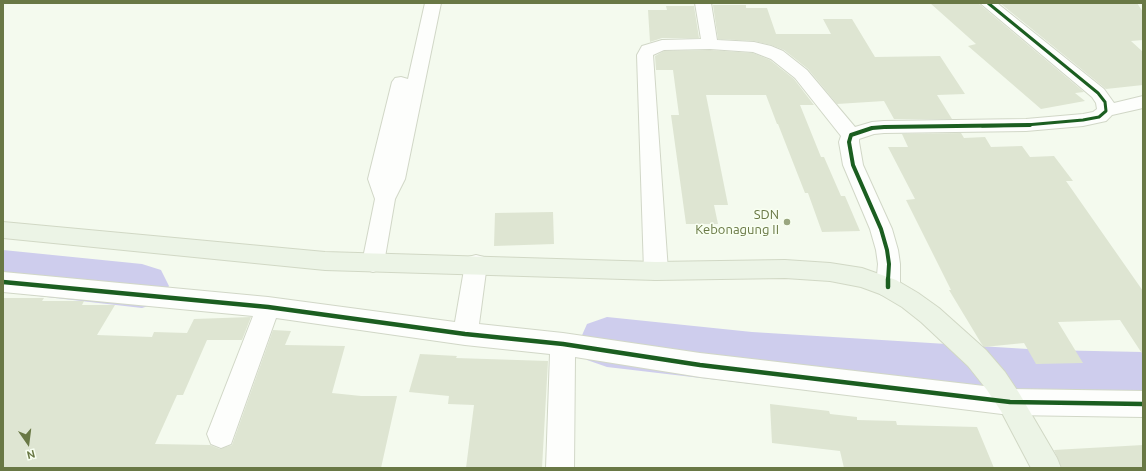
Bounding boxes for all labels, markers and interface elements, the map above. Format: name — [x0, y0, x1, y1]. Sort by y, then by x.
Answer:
place label: SDN Kebonagung II — [695, 207, 779, 238]
marker: SDN Kebonagung II — [782, 217, 792, 227]
north arrow — [8, 423, 48, 463]
text: N — [25, 448, 36, 461]

